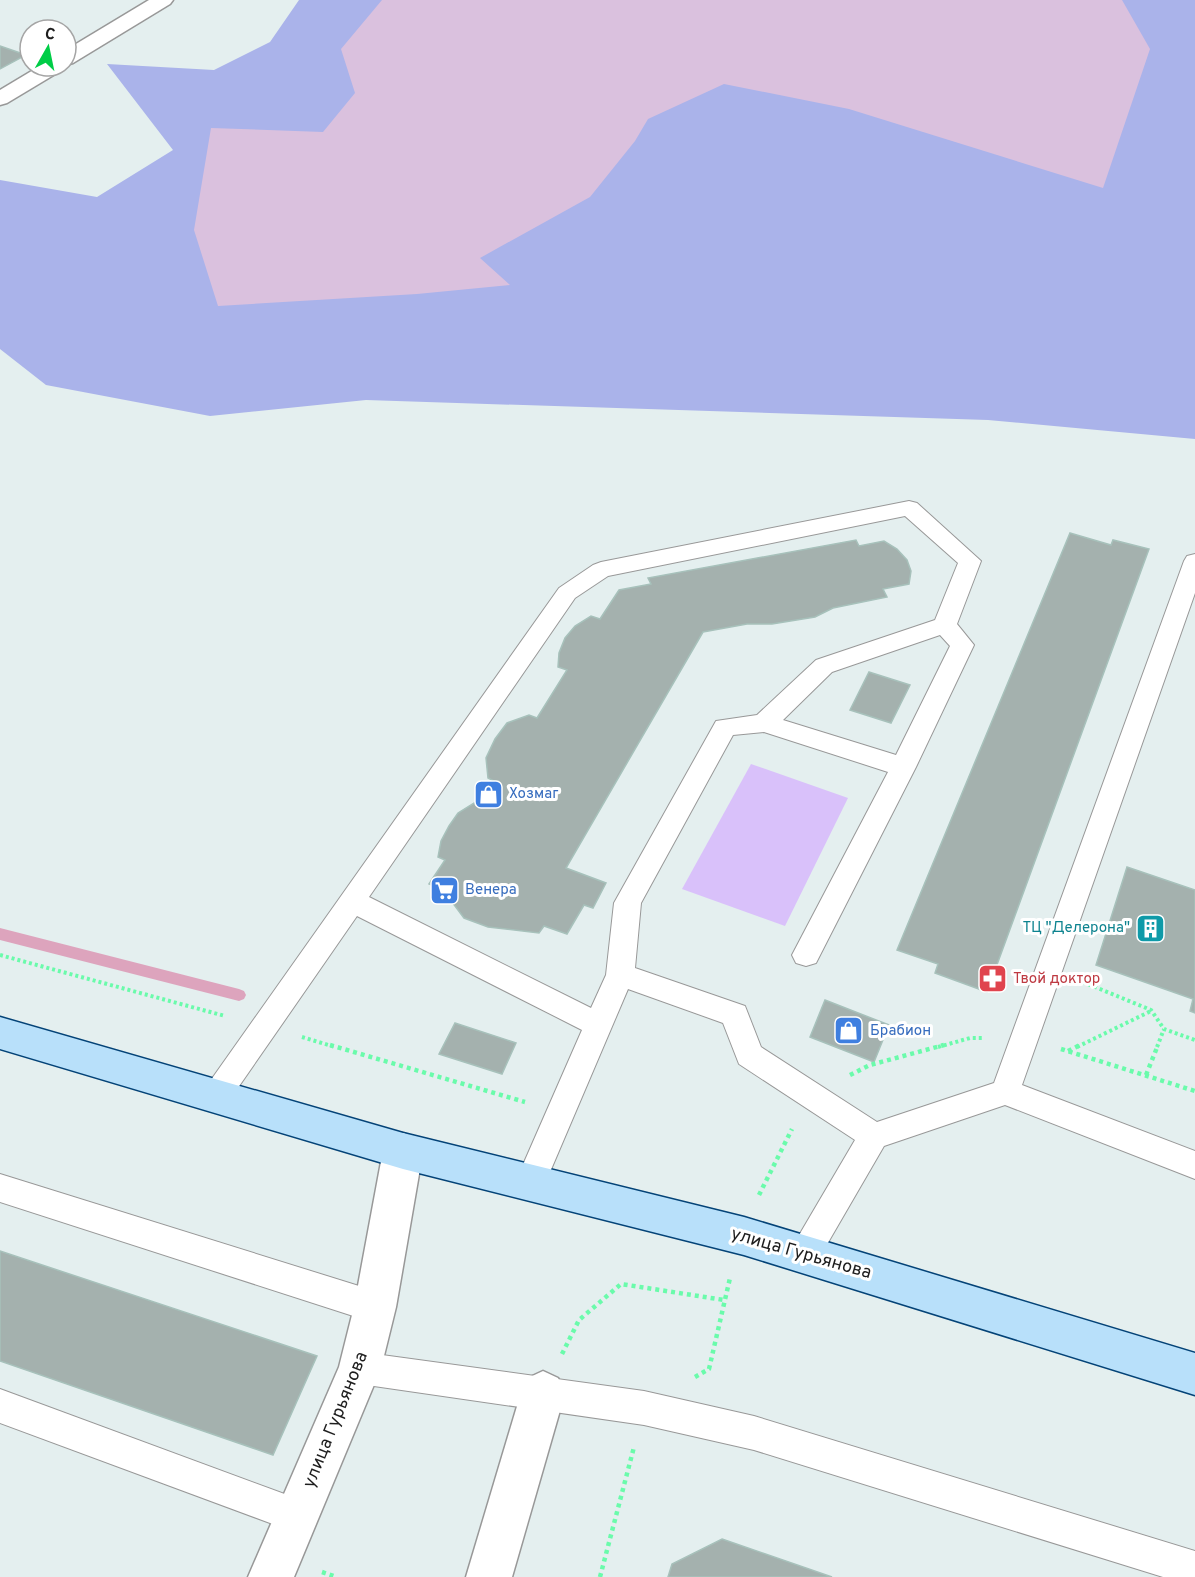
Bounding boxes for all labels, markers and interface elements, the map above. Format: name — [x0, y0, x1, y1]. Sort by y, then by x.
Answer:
north arrow — [18, 18, 78, 78]
text: С — [43, 24, 57, 46]
shop icon: Хозмаг — [472, 778, 504, 810]
place label: Хозмаг — [509, 785, 559, 804]
supermarket icon: Венера — [428, 874, 460, 906]
place label: Венера — [465, 881, 517, 900]
building icon: ТЦ "Делерона" — [1135, 912, 1167, 944]
place label: ТЦ "Делерона" — [1022, 919, 1130, 938]
pharmacy icon: Твой доктор — [976, 963, 1008, 995]
place label: Твой доктор — [1013, 970, 1100, 989]
shop icon: Брабион — [833, 1015, 865, 1047]
place label: Брабион — [870, 1022, 931, 1041]
street label: улица Гурьянова — [728, 1223, 874, 1285]
street label: улица Гурьянова — [298, 1348, 374, 1492]

